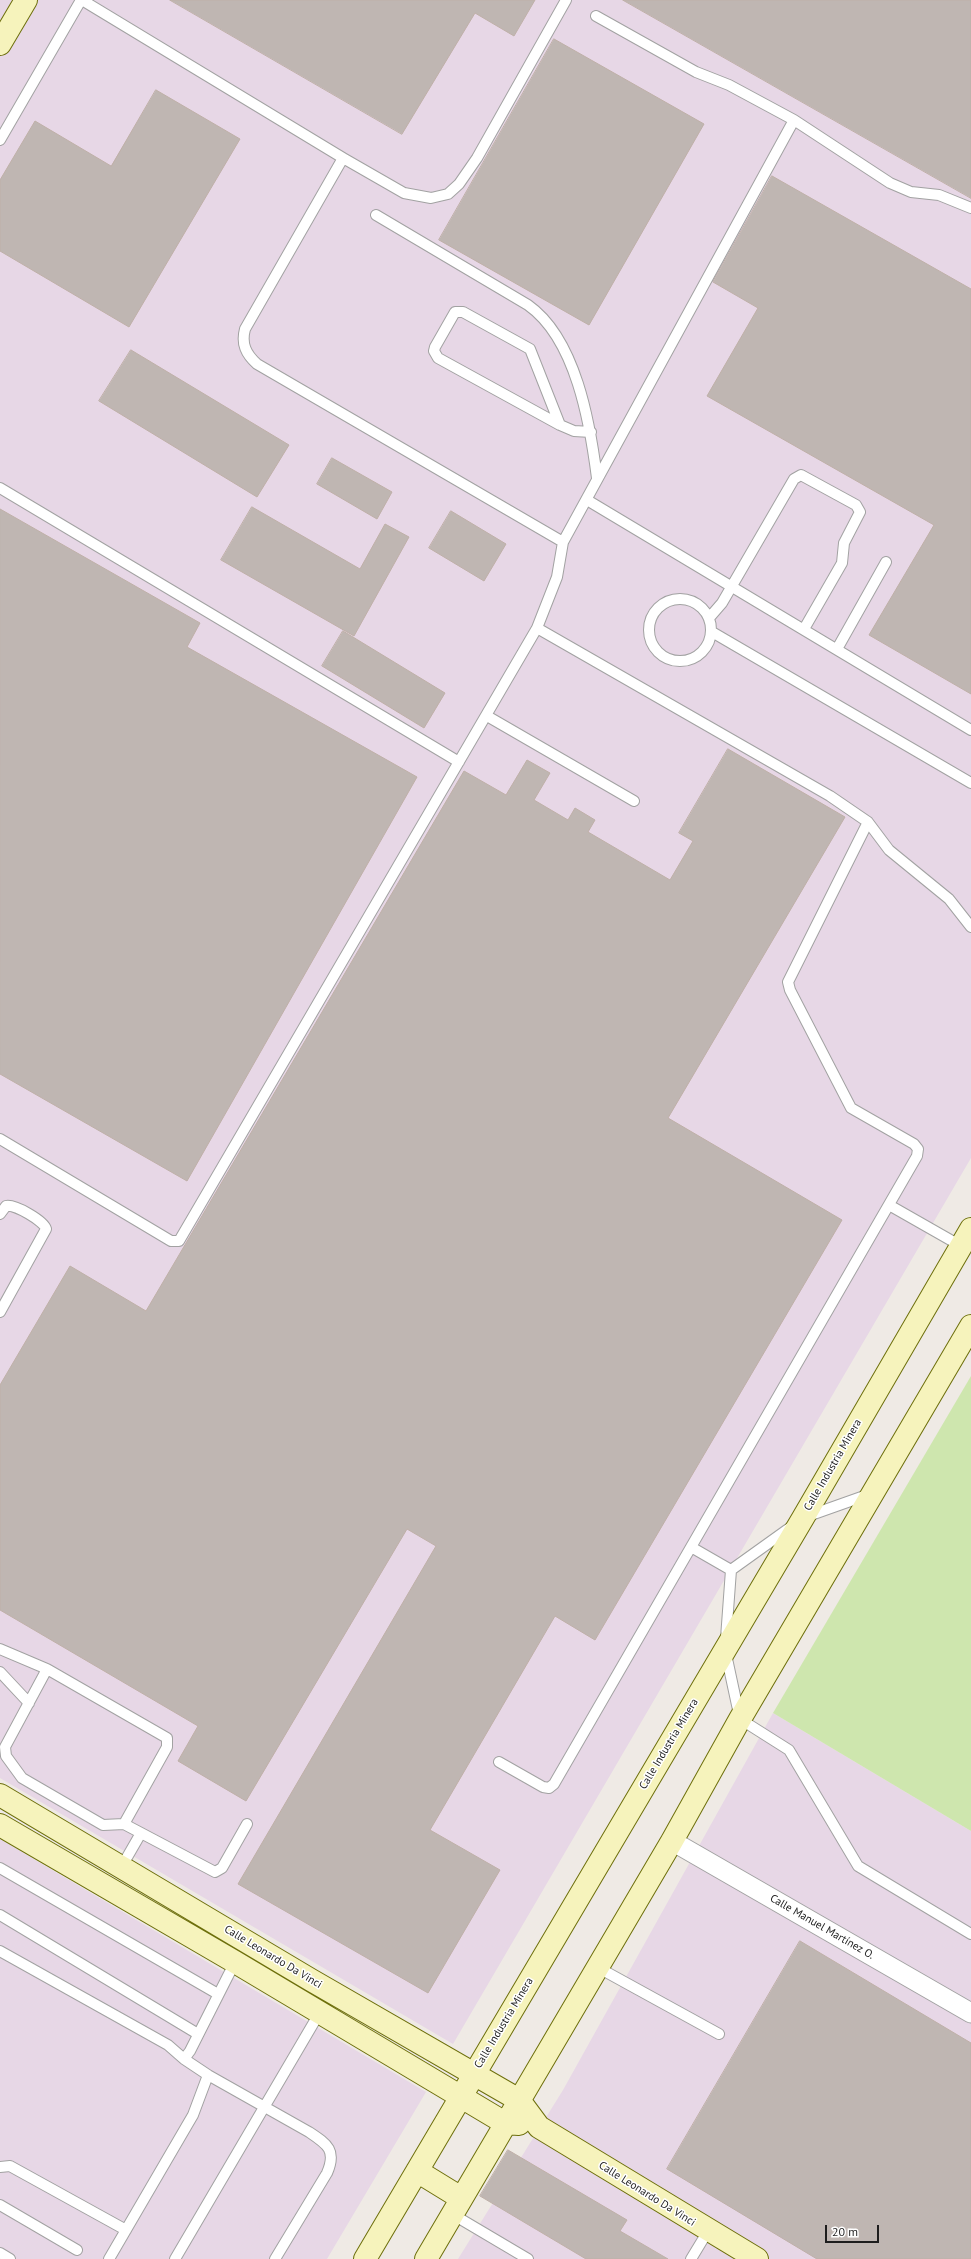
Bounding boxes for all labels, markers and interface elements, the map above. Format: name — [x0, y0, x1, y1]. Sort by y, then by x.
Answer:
street label: Calle Industria Minera — [801, 1417, 865, 1513]
street label: Calle Industria Minera — [637, 1696, 701, 1792]
street label: Calle Manuel Martínez O. — [768, 1892, 876, 1962]
street label: Calle Leonardo Da Vinci — [222, 1923, 324, 1991]
street label: Calle Industria Minera — [472, 1975, 536, 2071]
street label: Calle Leonardo Da Vinci — [596, 2159, 698, 2229]
scale bar — [827, 2217, 881, 2243]
text: 20 m — [832, 2224, 858, 2239]

